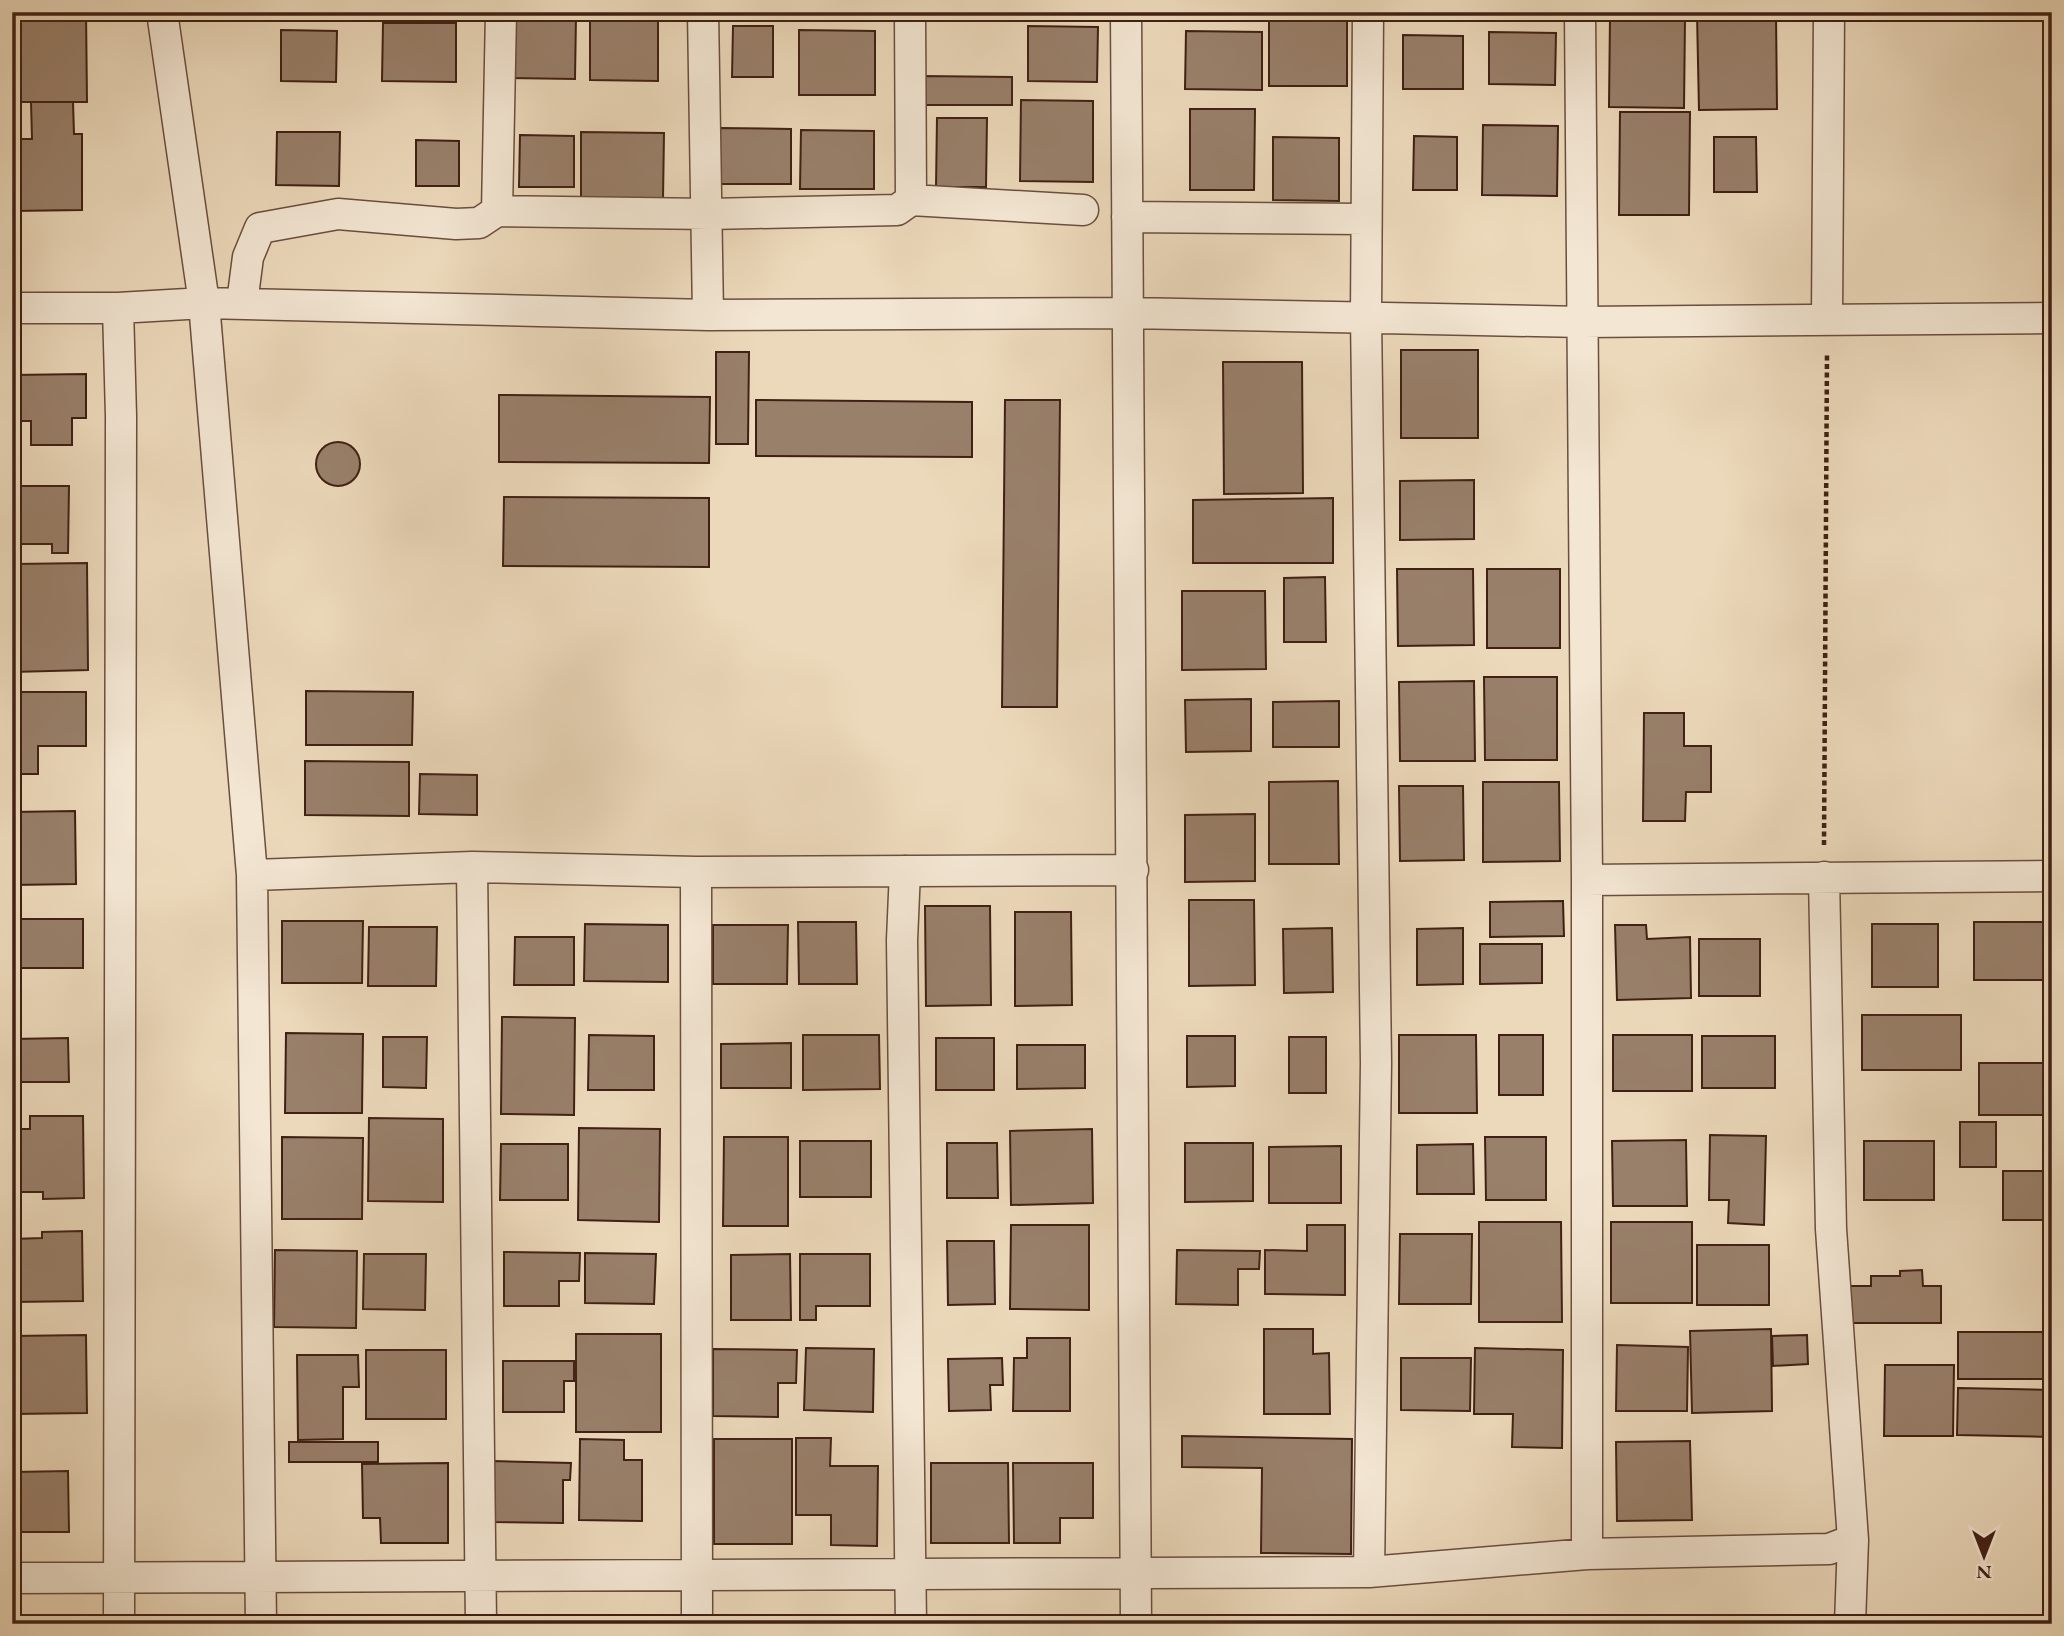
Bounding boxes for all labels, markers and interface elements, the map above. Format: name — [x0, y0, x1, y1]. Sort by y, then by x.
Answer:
north arrow — [1948, 1520, 2018, 1590]
text: N — [1976, 1560, 1992, 1585]

